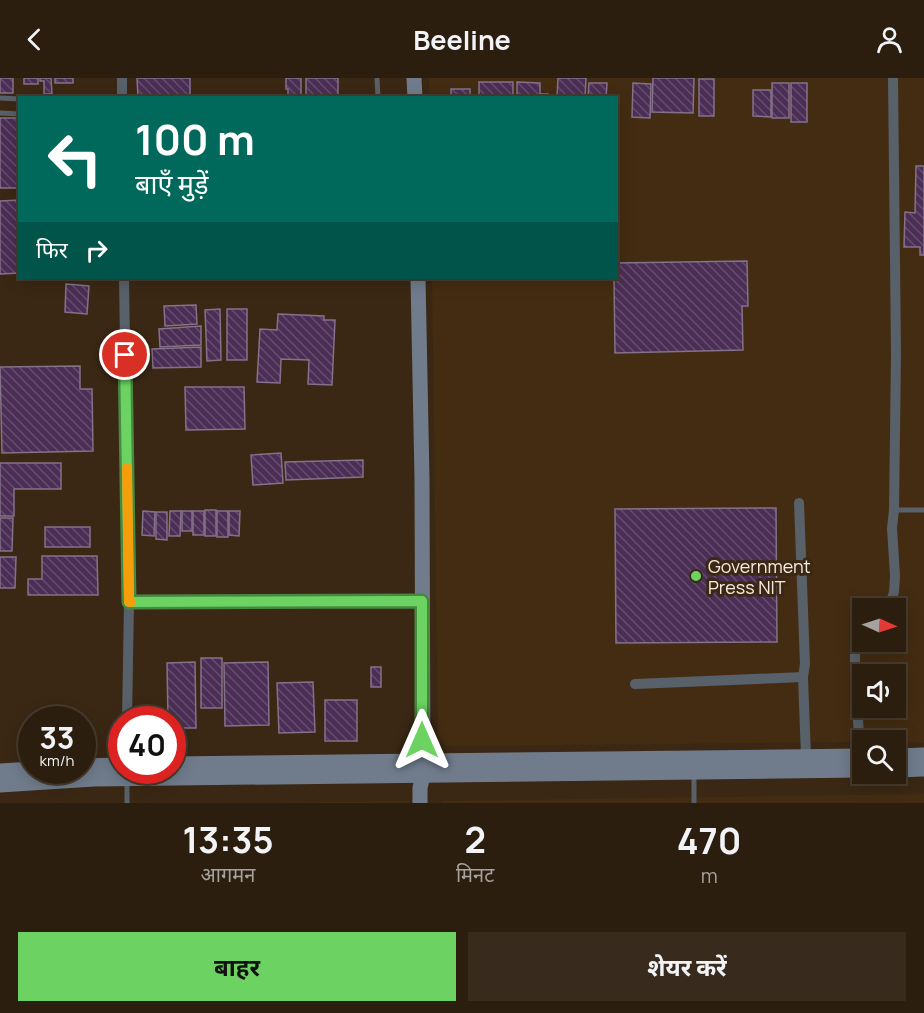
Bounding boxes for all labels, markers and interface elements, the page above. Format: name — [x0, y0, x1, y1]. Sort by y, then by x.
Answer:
text: Beeline — [413, 21, 511, 58]
icon: back — [18, 23, 51, 56]
icon: person — [873, 23, 906, 56]
text: 100 m — [135, 110, 255, 168]
icon: left — [36, 120, 114, 198]
text: बाएँ मुड़ें — [135, 165, 208, 202]
icon: right — [80, 234, 113, 267]
text: फिर — [36, 235, 68, 265]
pin — [99, 329, 150, 380]
icon: arrive — [108, 338, 141, 371]
place label: Government Press NIT — [708, 554, 811, 599]
marker: Government Press NIT — [689, 569, 703, 583]
north arrow — [852, 598, 906, 652]
map controls — [852, 598, 906, 784]
button: sound — [852, 664, 906, 718]
speed limit sign: 40 — [108, 706, 186, 784]
position arrow — [390, 708, 454, 772]
text: 33 — [40, 717, 74, 758]
button: search — [852, 730, 906, 784]
text: km/h — [40, 750, 74, 771]
text: 13:35 — [182, 815, 274, 864]
text: 2 — [464, 815, 486, 864]
text: 470 — [677, 816, 742, 865]
text: आगमन — [201, 861, 255, 888]
text: मिनट — [456, 861, 494, 888]
text: m — [701, 862, 718, 889]
button: बाहर — [18, 932, 456, 1001]
button: शेयर करें — [468, 932, 906, 1001]

